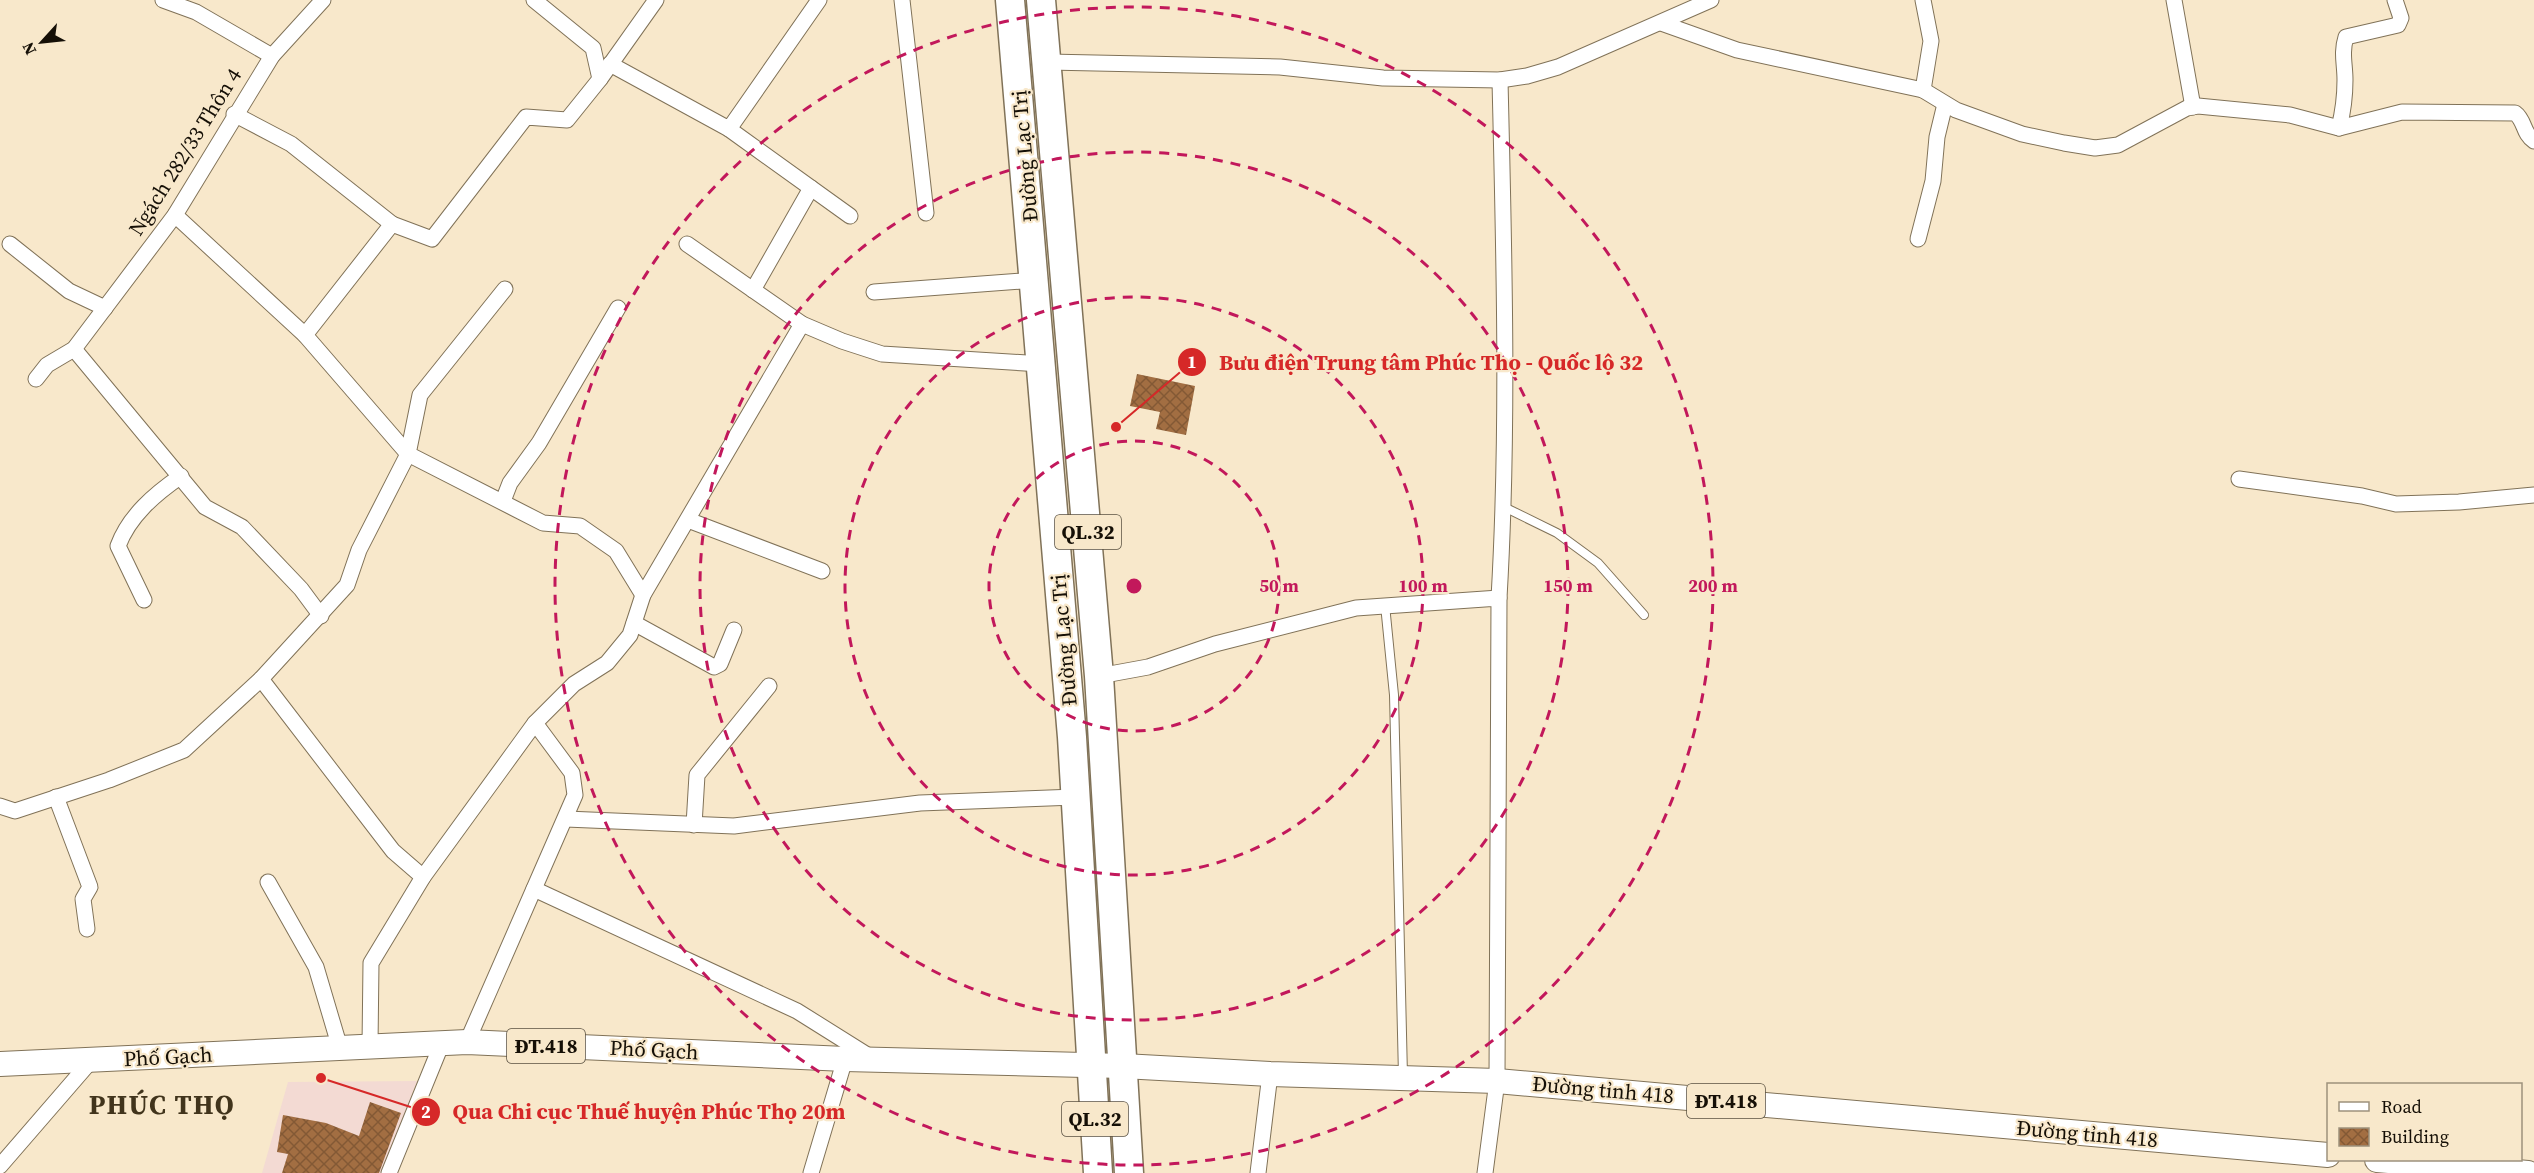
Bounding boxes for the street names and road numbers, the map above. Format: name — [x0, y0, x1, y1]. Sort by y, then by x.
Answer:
street label: Ngách 282/33 Thôn 4 — [121, 62, 248, 241]
street label: Đường Lạc Trị — [1004, 89, 1045, 223]
road number: QL.32 — [1055, 515, 1121, 549]
street label: Đường Lạc Trị — [1043, 573, 1084, 707]
road number: ĐT.418 — [507, 1029, 585, 1063]
street label: Phố Gạch — [609, 1033, 699, 1066]
street label: Phố Gạch — [123, 1040, 213, 1073]
street label: Đường tỉnh 418 — [1531, 1069, 1675, 1110]
road number: ĐT.418 — [1687, 1084, 1765, 1118]
road number: QL.32 — [1062, 1102, 1128, 1136]
street label: Đường tỉnh 418 — [2015, 1113, 2159, 1154]

